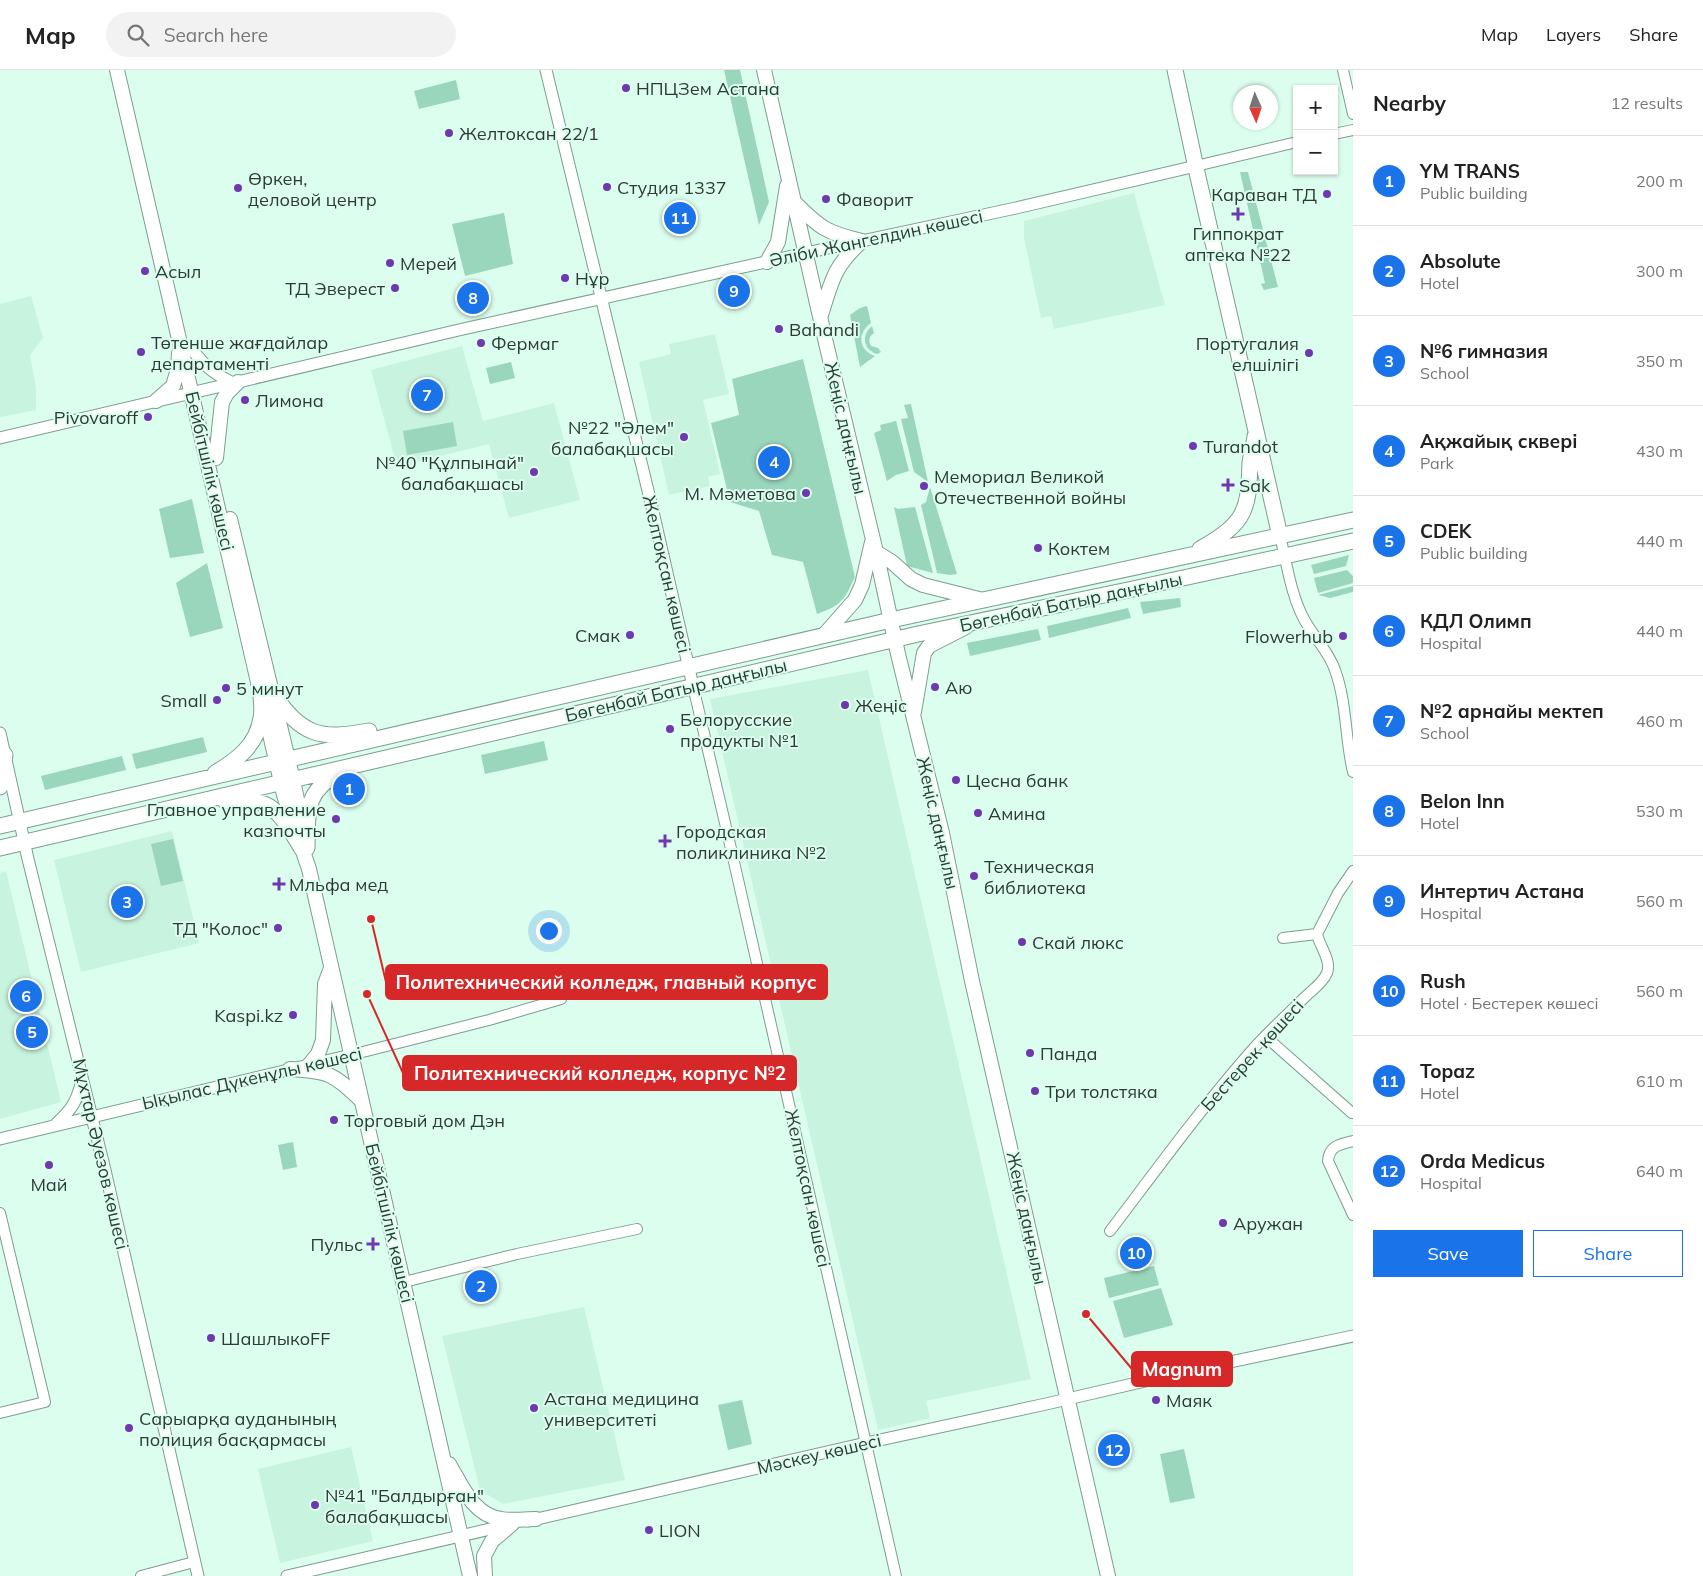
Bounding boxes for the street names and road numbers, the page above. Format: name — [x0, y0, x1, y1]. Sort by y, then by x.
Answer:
street label: Әліби Жангелдин көшесі — [767, 204, 985, 272]
street label: Жеңіс даңғылы — [820, 359, 872, 497]
street label: Бейбітшілік көшесі — [180, 389, 240, 553]
street label: Желтоқсан көшесі — [638, 493, 696, 655]
street label: Бөгенбай Батыр даңғылы — [958, 567, 1184, 637]
street label: Бөгенбай Батыр даңғылы — [563, 653, 789, 727]
street label: Жеңіс даңғылы — [912, 754, 964, 892]
street label: Бестерек көшесі — [1196, 994, 1308, 1116]
street label: Ықылас Дүкенұлы көшесі — [140, 1041, 364, 1115]
street label: Мұхтар Әуезов көшесі — [68, 1056, 134, 1252]
street label: Желтоқсан көшесі — [780, 1107, 836, 1269]
street label: Бейбітшілік көшесі — [360, 1141, 420, 1305]
street label: Жеңіс даңғылы — [1002, 1149, 1052, 1287]
street label: Мәскеу көшесі — [755, 1429, 883, 1479]

